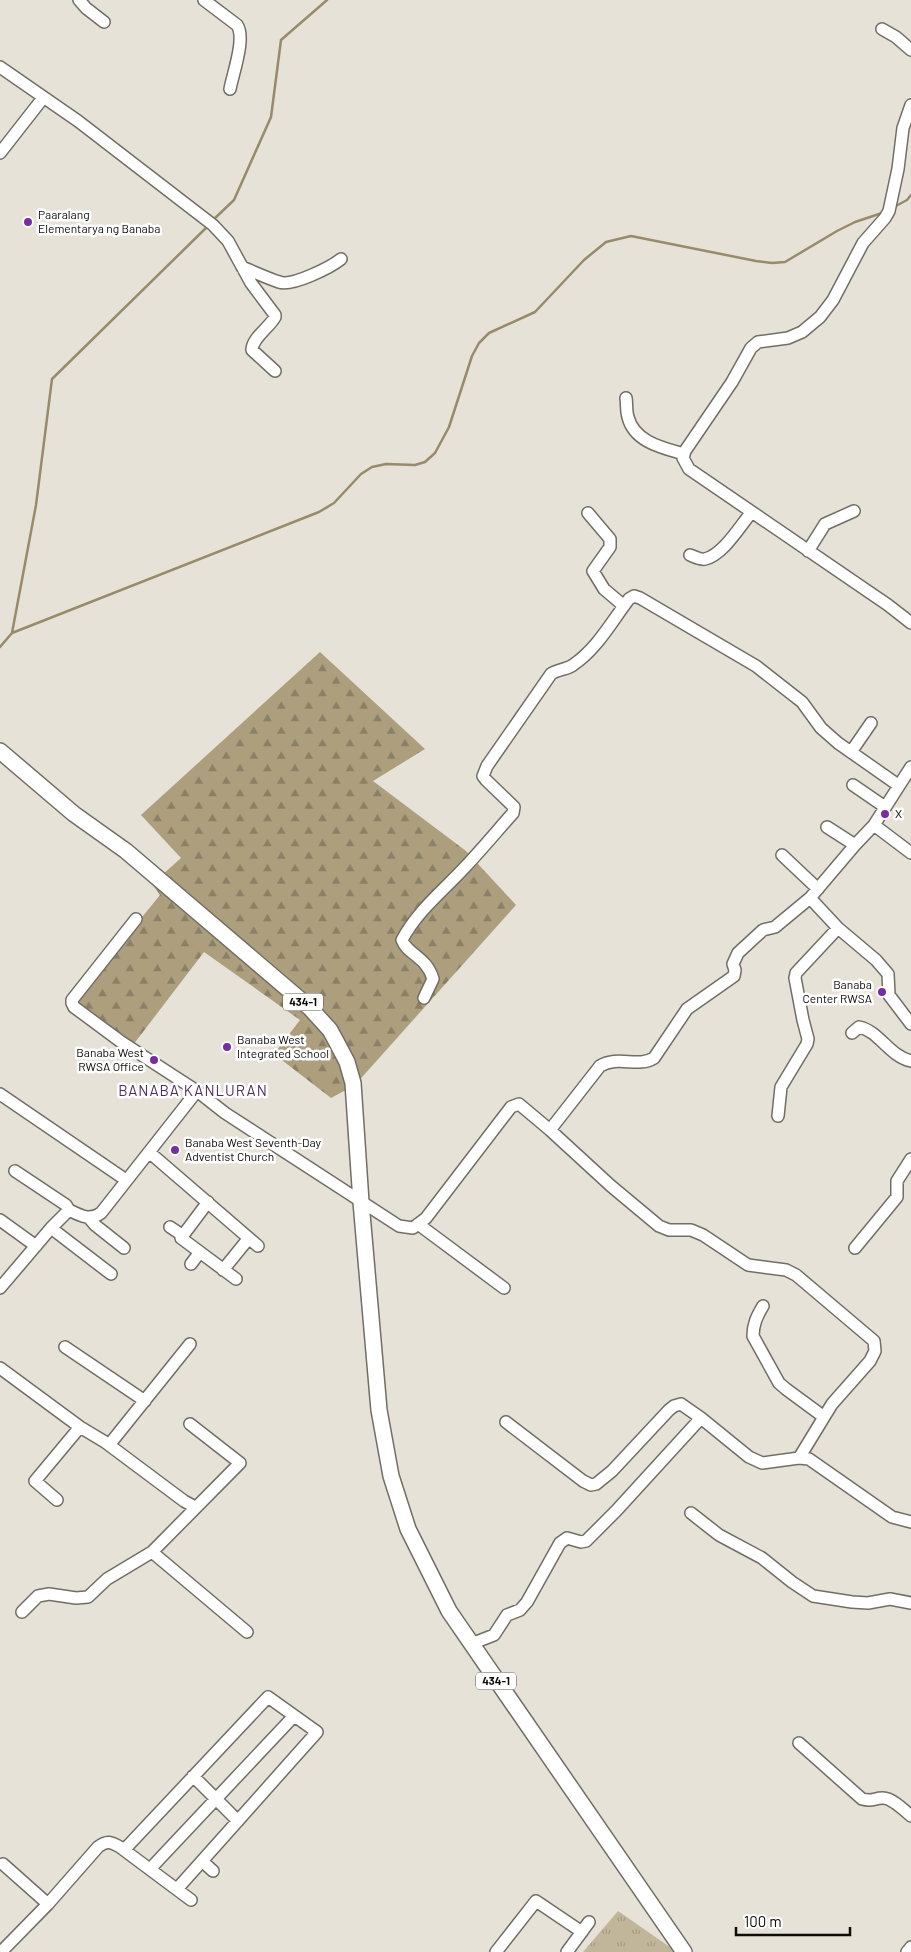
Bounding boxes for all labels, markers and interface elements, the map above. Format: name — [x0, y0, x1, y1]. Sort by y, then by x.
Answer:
place label: Paaralang Elementarya ng Banaba — [38, 207, 160, 235]
marker: Paaralang Elementarya ng Banaba — [22, 216, 34, 228]
place label: X — [895, 806, 902, 820]
marker: X — [879, 808, 891, 820]
place label: Banaba Center RWSA — [803, 977, 872, 1005]
marker: Banaba Center RWSA — [876, 986, 888, 998]
road number: 434-1 — [283, 994, 323, 1010]
place label: Banaba West Integrated School — [237, 1032, 329, 1060]
marker: Banaba West Integrated School — [221, 1041, 233, 1053]
place label: Banaba West RWSA Office — [76, 1045, 144, 1073]
marker: Banaba West RWSA Office — [148, 1054, 160, 1066]
district label: BANABA KANLURAN — [118, 1081, 268, 1099]
place label: Banaba West Seventh-Day Adventist Church — [185, 1135, 322, 1163]
marker: Banaba West Seventh-Day Adventist Church — [169, 1144, 181, 1156]
road number: 434-1 — [476, 1672, 516, 1690]
scale bar — [736, 1904, 850, 1936]
text: 100 m — [744, 1912, 782, 1930]

